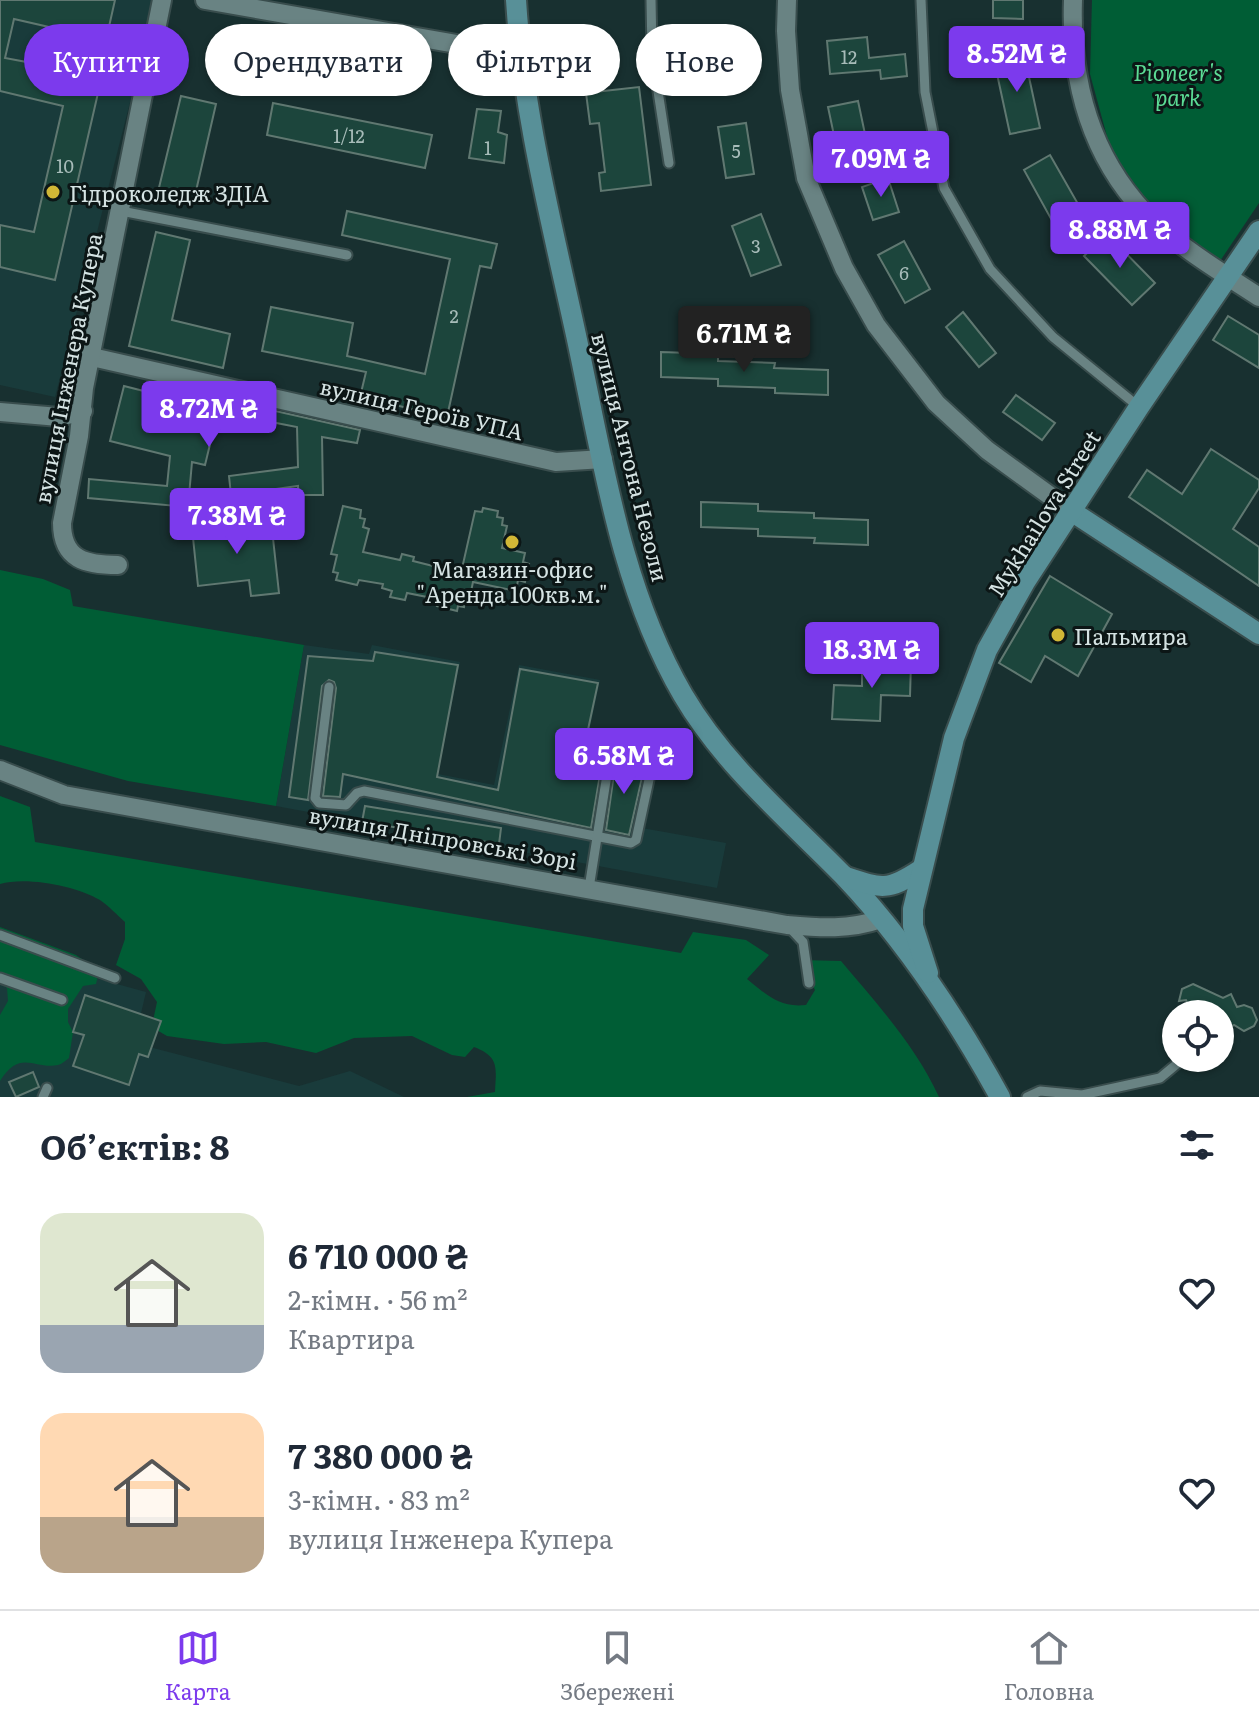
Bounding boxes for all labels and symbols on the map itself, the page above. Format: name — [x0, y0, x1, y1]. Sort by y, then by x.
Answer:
pin: 8.52M ₴ — [943, 26, 1091, 94]
house number: 12 — [841, 43, 857, 70]
park label: Pioneer's park — [1133, 55, 1223, 113]
house number: 1/12 — [333, 122, 365, 149]
pin: 7.09M ₴ — [807, 131, 955, 199]
house number: 1 — [484, 134, 492, 161]
house number: 5 — [731, 137, 741, 164]
house number: 10 — [56, 152, 74, 179]
place label: Гідроколедж ЗДIА — [69, 176, 269, 209]
marker: Гідроколедж ЗДIА — [44, 183, 62, 201]
pin: 8.88M ₴ — [1046, 202, 1194, 270]
street label: вулиця Інженера Купера — [25, 230, 109, 506]
house number: 3 — [751, 232, 761, 259]
house number: 6 — [899, 259, 909, 286]
house number: 2 — [449, 302, 459, 329]
pin: 6.71M ₴ — [670, 306, 818, 374]
street label: вулиця Антона Незоли — [584, 329, 678, 585]
street label: вулиця Героїв УПА — [317, 369, 527, 447]
pin: 8.72M ₴ — [135, 381, 283, 449]
street label: Mykhailova Street — [978, 423, 1108, 603]
pin: 7.38M ₴ — [163, 488, 311, 556]
marker: Магазин-офис "Аренда 100кв.м." — [503, 533, 521, 551]
place label: Магазин-офис "Аренда 100кв.м." — [416, 552, 608, 610]
place label: Пальмира — [1074, 619, 1188, 652]
pin: 18.3M ₴ — [798, 622, 946, 690]
marker: Пальмира — [1049, 626, 1067, 644]
pin: 6.58M ₴ — [550, 728, 698, 796]
street label: вулиця Дніпровські Зорі — [306, 797, 580, 877]

